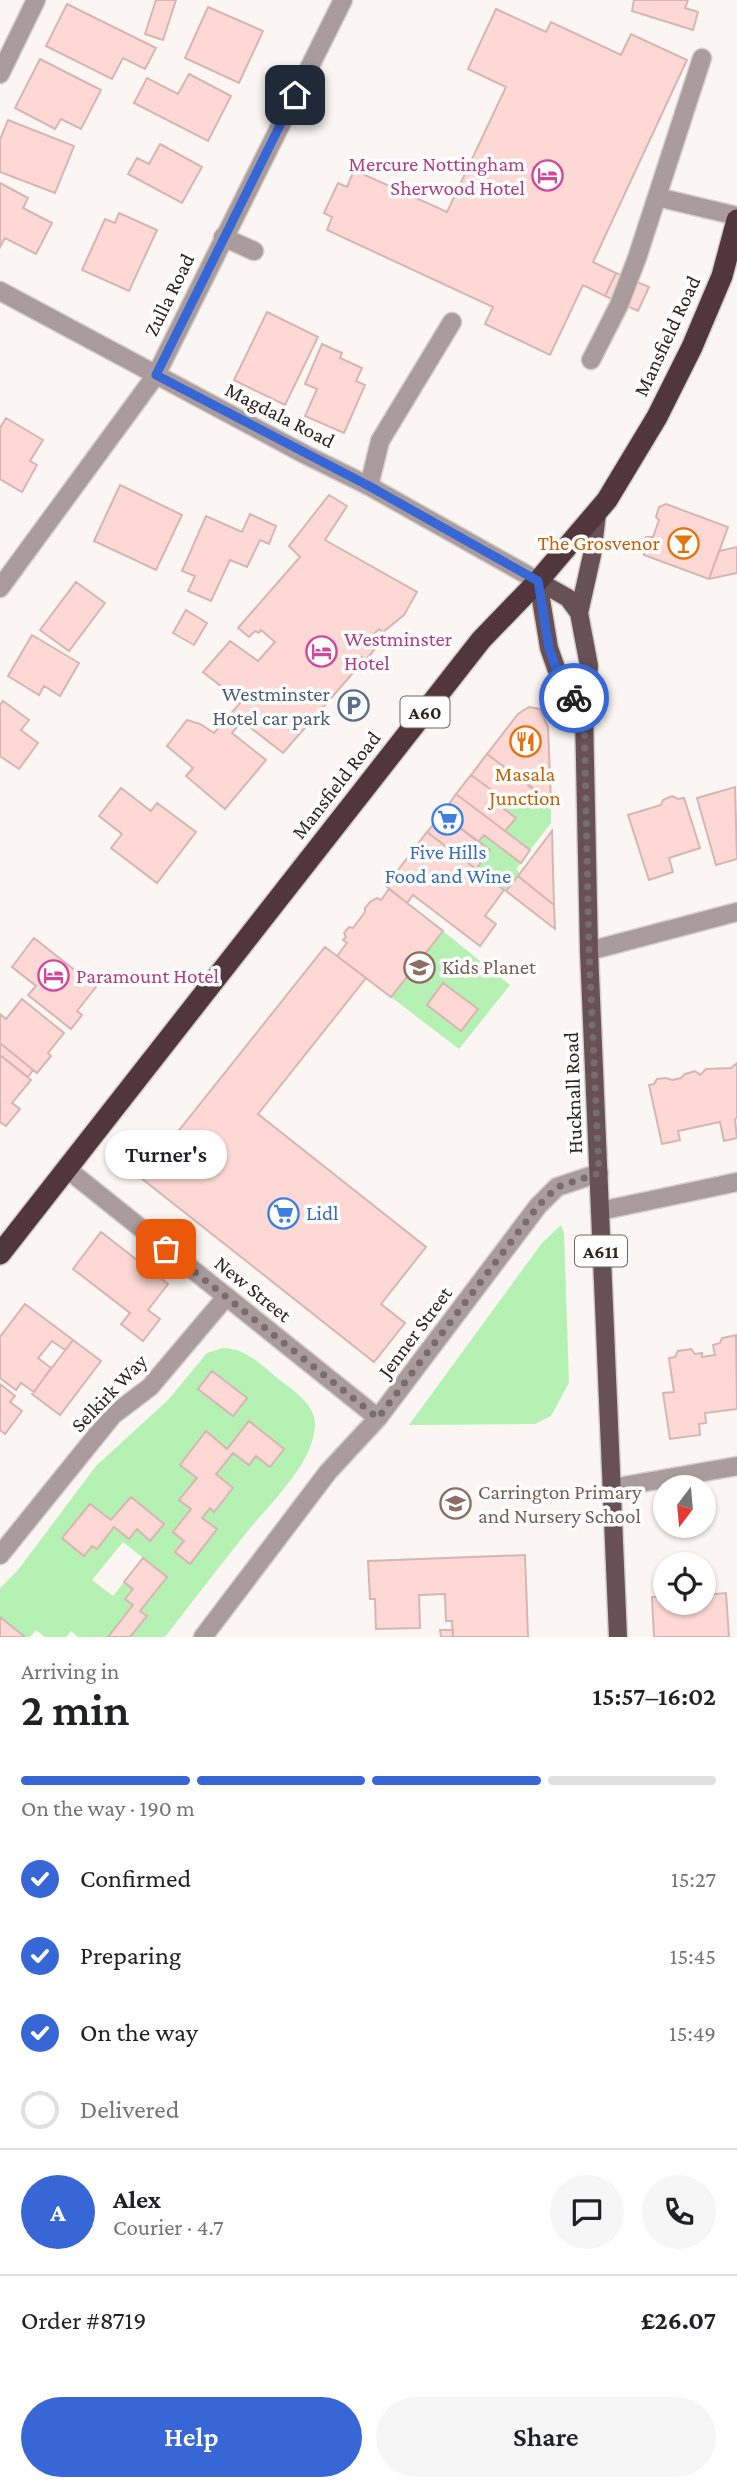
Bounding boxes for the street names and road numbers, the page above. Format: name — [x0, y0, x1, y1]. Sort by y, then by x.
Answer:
street label: Zulla Road — [139, 250, 199, 340]
street label: Mansfield Road — [629, 272, 705, 400]
street label: Magdala Road — [221, 377, 339, 453]
road number: A60 — [400, 696, 450, 727]
street label: Mansfield Road — [286, 726, 386, 844]
street label: Hucknall Road — [559, 1032, 587, 1154]
road number: A611 — [575, 1236, 627, 1266]
street label: New Street — [210, 1251, 297, 1328]
street label: Jenner Street — [372, 1281, 458, 1384]
street label: Selkirk Way — [66, 1349, 152, 1437]

